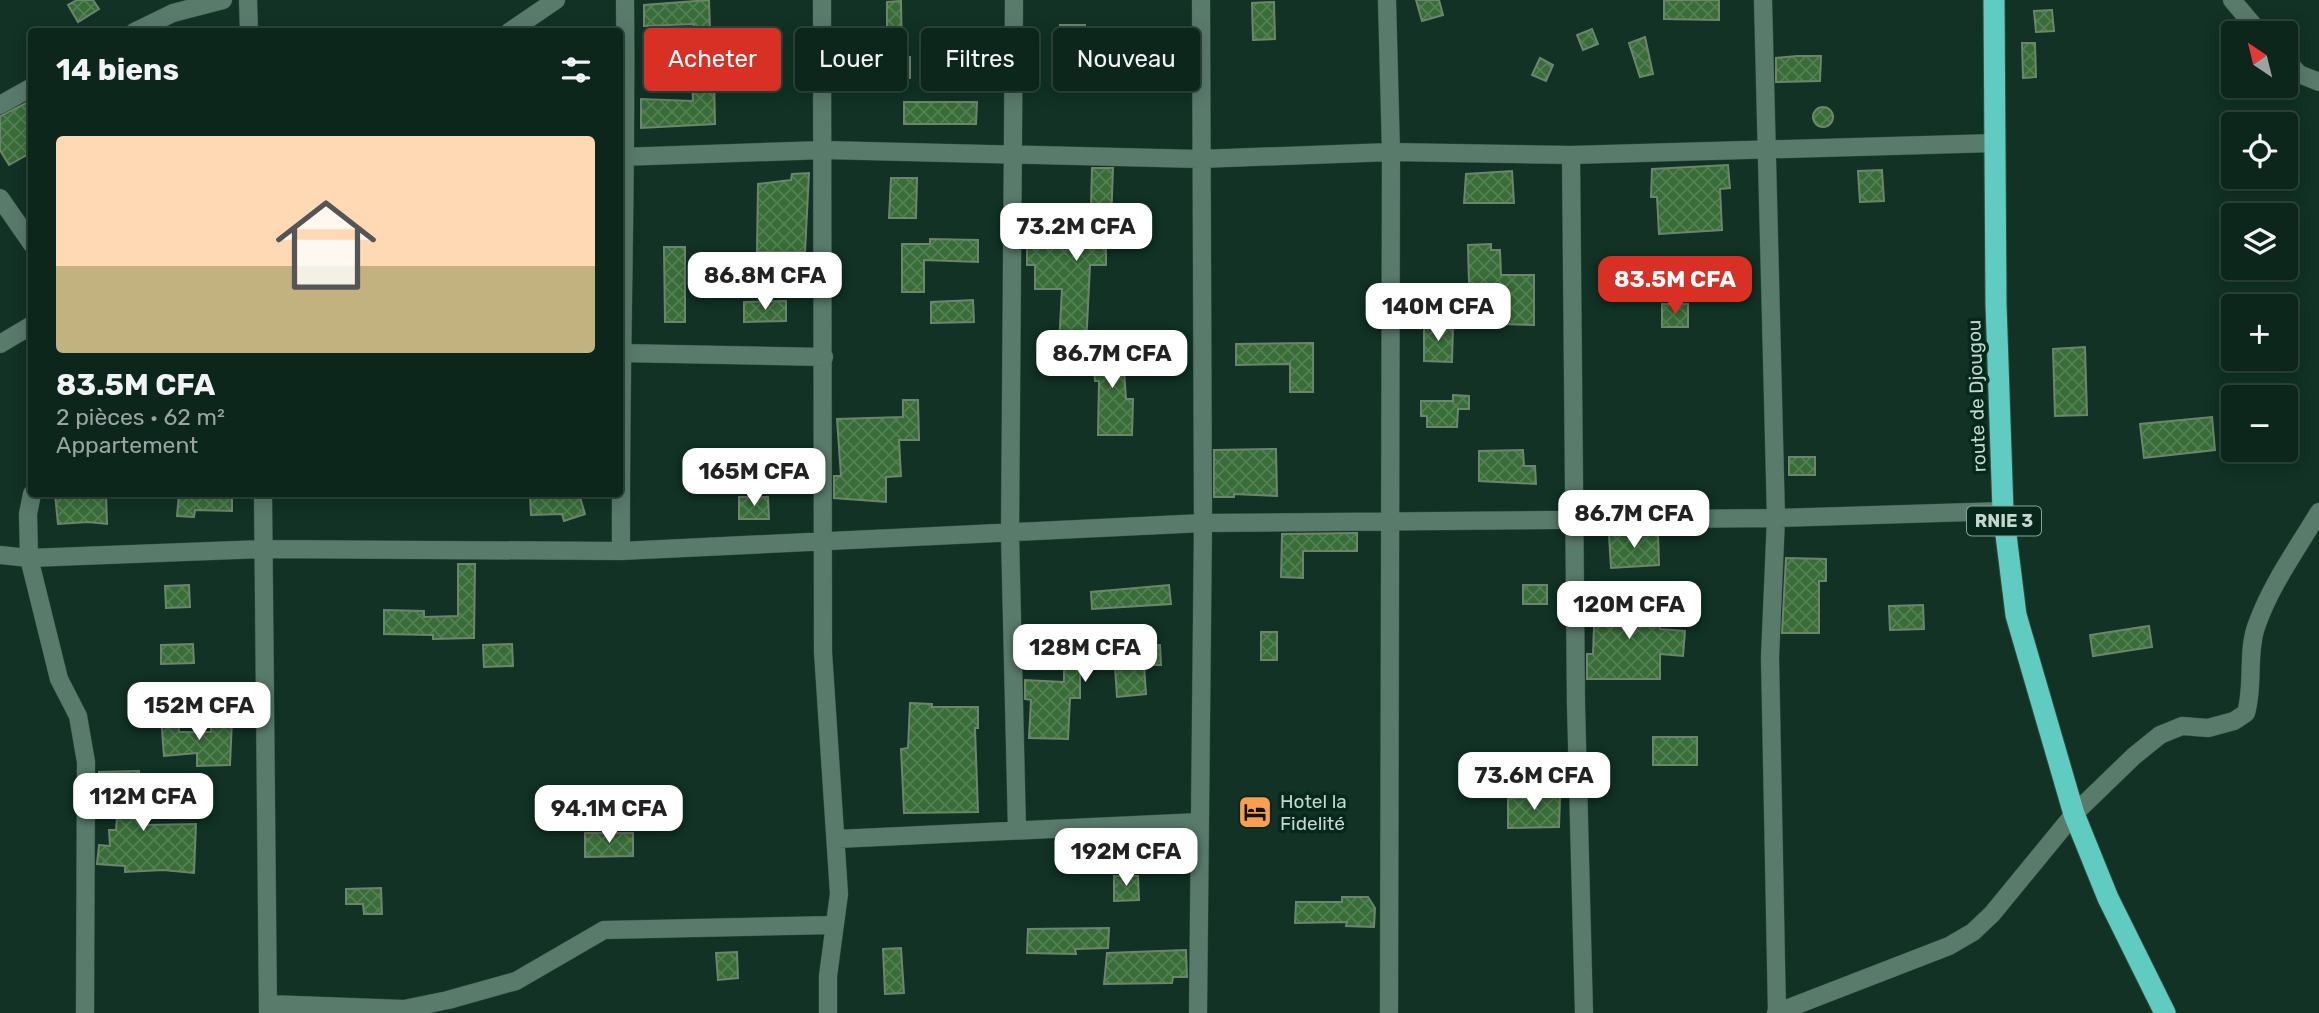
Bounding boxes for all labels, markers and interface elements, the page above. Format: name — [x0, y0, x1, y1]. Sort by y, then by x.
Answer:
north arrow — [2221, 21, 2298, 98]
map controls — [2221, 21, 2298, 462]
chip: Acheter — [644, 28, 781, 91]
chip: Louer — [795, 28, 907, 91]
chip: Filtres — [921, 28, 1039, 91]
chip: Nouveau — [1053, 28, 1200, 91]
icon: filters — [557, 51, 595, 89]
text: 14 biens — [56, 52, 179, 88]
button: locate — [2221, 112, 2298, 189]
icon: home — [263, 182, 389, 308]
button: layers — [2221, 203, 2298, 280]
pin: 73.2M CFA — [996, 204, 1156, 263]
text: 73.2M CFA — [1016, 212, 1136, 240]
pin: 86.8M CFA — [685, 252, 845, 312]
pin: 83.5M CFA — [1595, 256, 1755, 316]
text: 86.8M CFA — [704, 261, 826, 289]
text: 83.5M CFA — [1614, 265, 1736, 293]
pin: 140M CFA — [1366, 284, 1510, 343]
text: 140M CFA — [1382, 292, 1494, 320]
button: + — [2221, 294, 2298, 371]
street label: route de Djougou — [1962, 319, 1991, 473]
pin: 86.7M CFA — [1032, 330, 1192, 390]
text: 86.7M CFA — [1052, 339, 1172, 367]
text: 83.5M CFA — [56, 367, 215, 403]
button: − — [2221, 385, 2298, 462]
text: 2 pièces · 62 m² — [56, 403, 225, 431]
text: Appartement — [56, 431, 198, 459]
pin: 165M CFA — [682, 448, 826, 508]
text: 165M CFA — [698, 457, 810, 485]
pin: 86.7M CFA — [1554, 490, 1714, 550]
text: 86.7M CFA — [1574, 499, 1694, 527]
road number: RNIE 3 — [1967, 506, 2041, 536]
pin: 120M CFA — [1557, 582, 1701, 641]
text: 120M CFA — [1573, 590, 1685, 618]
pin: 128M CFA — [1013, 624, 1157, 684]
text: 128M CFA — [1029, 633, 1141, 661]
pin: 152M CFA — [127, 682, 271, 742]
text: 152M CFA — [143, 691, 255, 719]
pin: 73.6M CFA — [1454, 752, 1614, 812]
text: 73.6M CFA — [1474, 761, 1594, 789]
pin: 112M CFA — [71, 774, 215, 833]
text: 112M CFA — [89, 782, 197, 810]
pin: 94.1M CFA — [529, 786, 689, 845]
place label: Hotel la Fidelité — [1280, 790, 1347, 835]
hotel icon: Hotel la Fidelité — [1236, 793, 1274, 831]
text: 94.1M CFA — [551, 794, 667, 822]
pin: 192M CFA — [1054, 828, 1198, 888]
text: 192M CFA — [1071, 837, 1182, 865]

